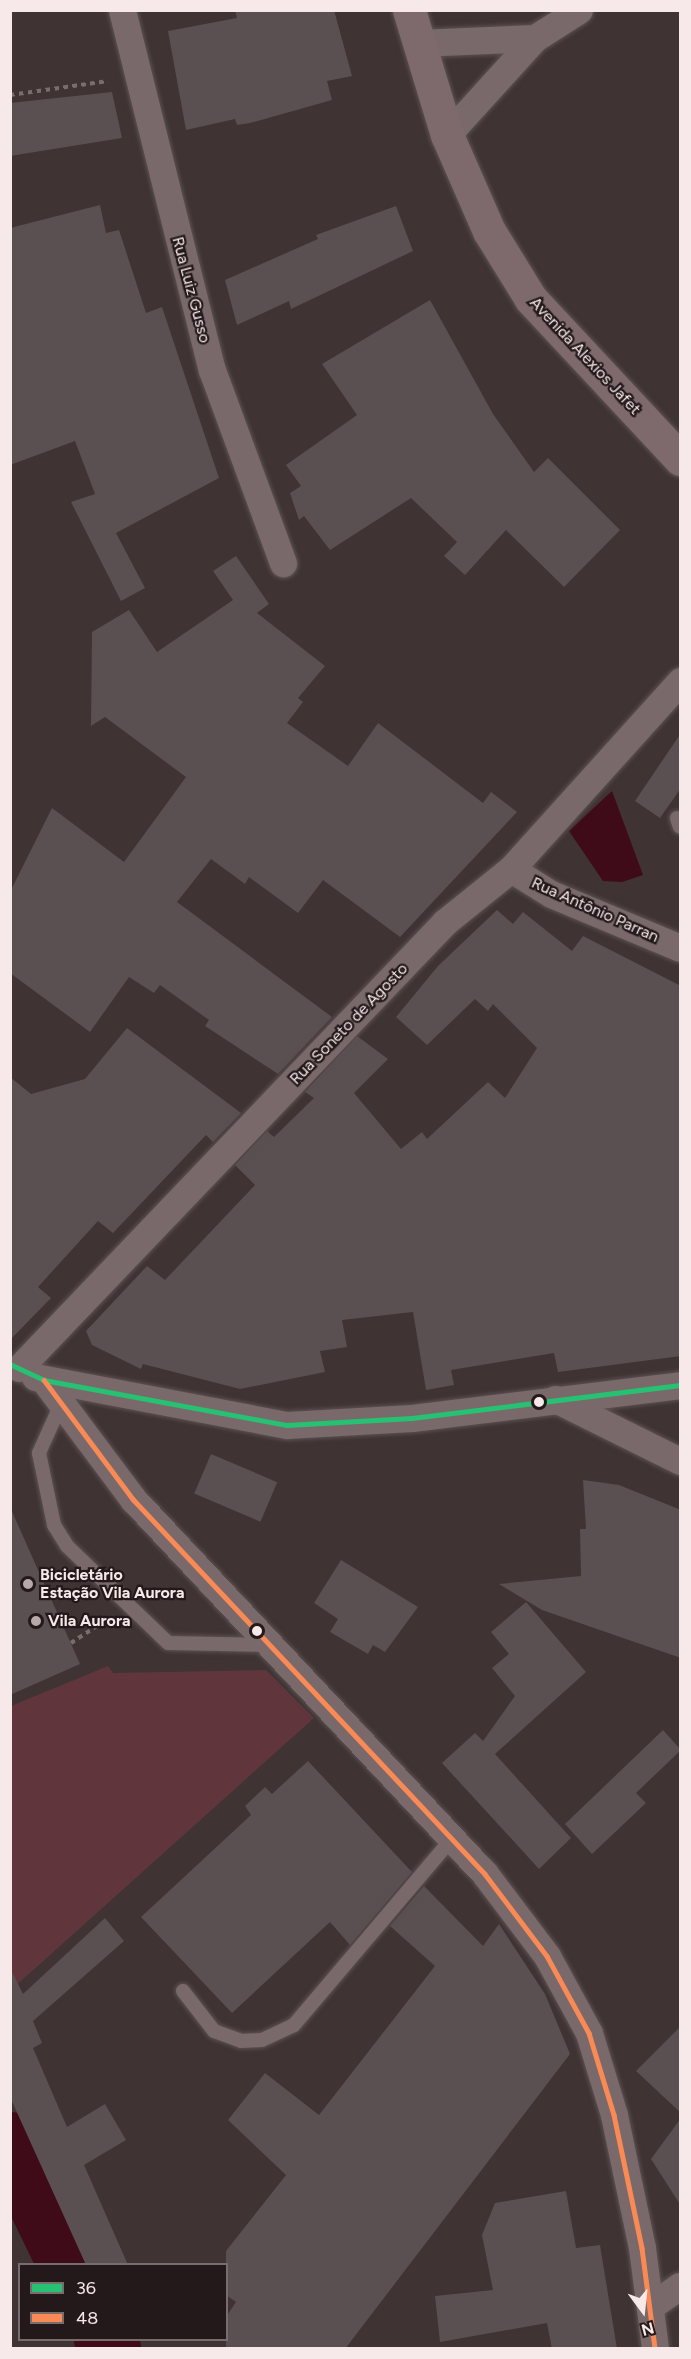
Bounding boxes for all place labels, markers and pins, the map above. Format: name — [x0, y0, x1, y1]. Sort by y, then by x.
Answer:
unlabelled marker — [533, 1396, 545, 1408]
place label: Bicicletário Estação Vila Aurora — [40, 1565, 184, 1603]
marker: Bicicletário Estação Vila Aurora — [21, 1577, 35, 1591]
place label: Vila Aurora — [48, 1611, 130, 1631]
marker: Vila Aurora — [29, 1614, 43, 1628]
unlabelled marker — [251, 1625, 263, 1637]

